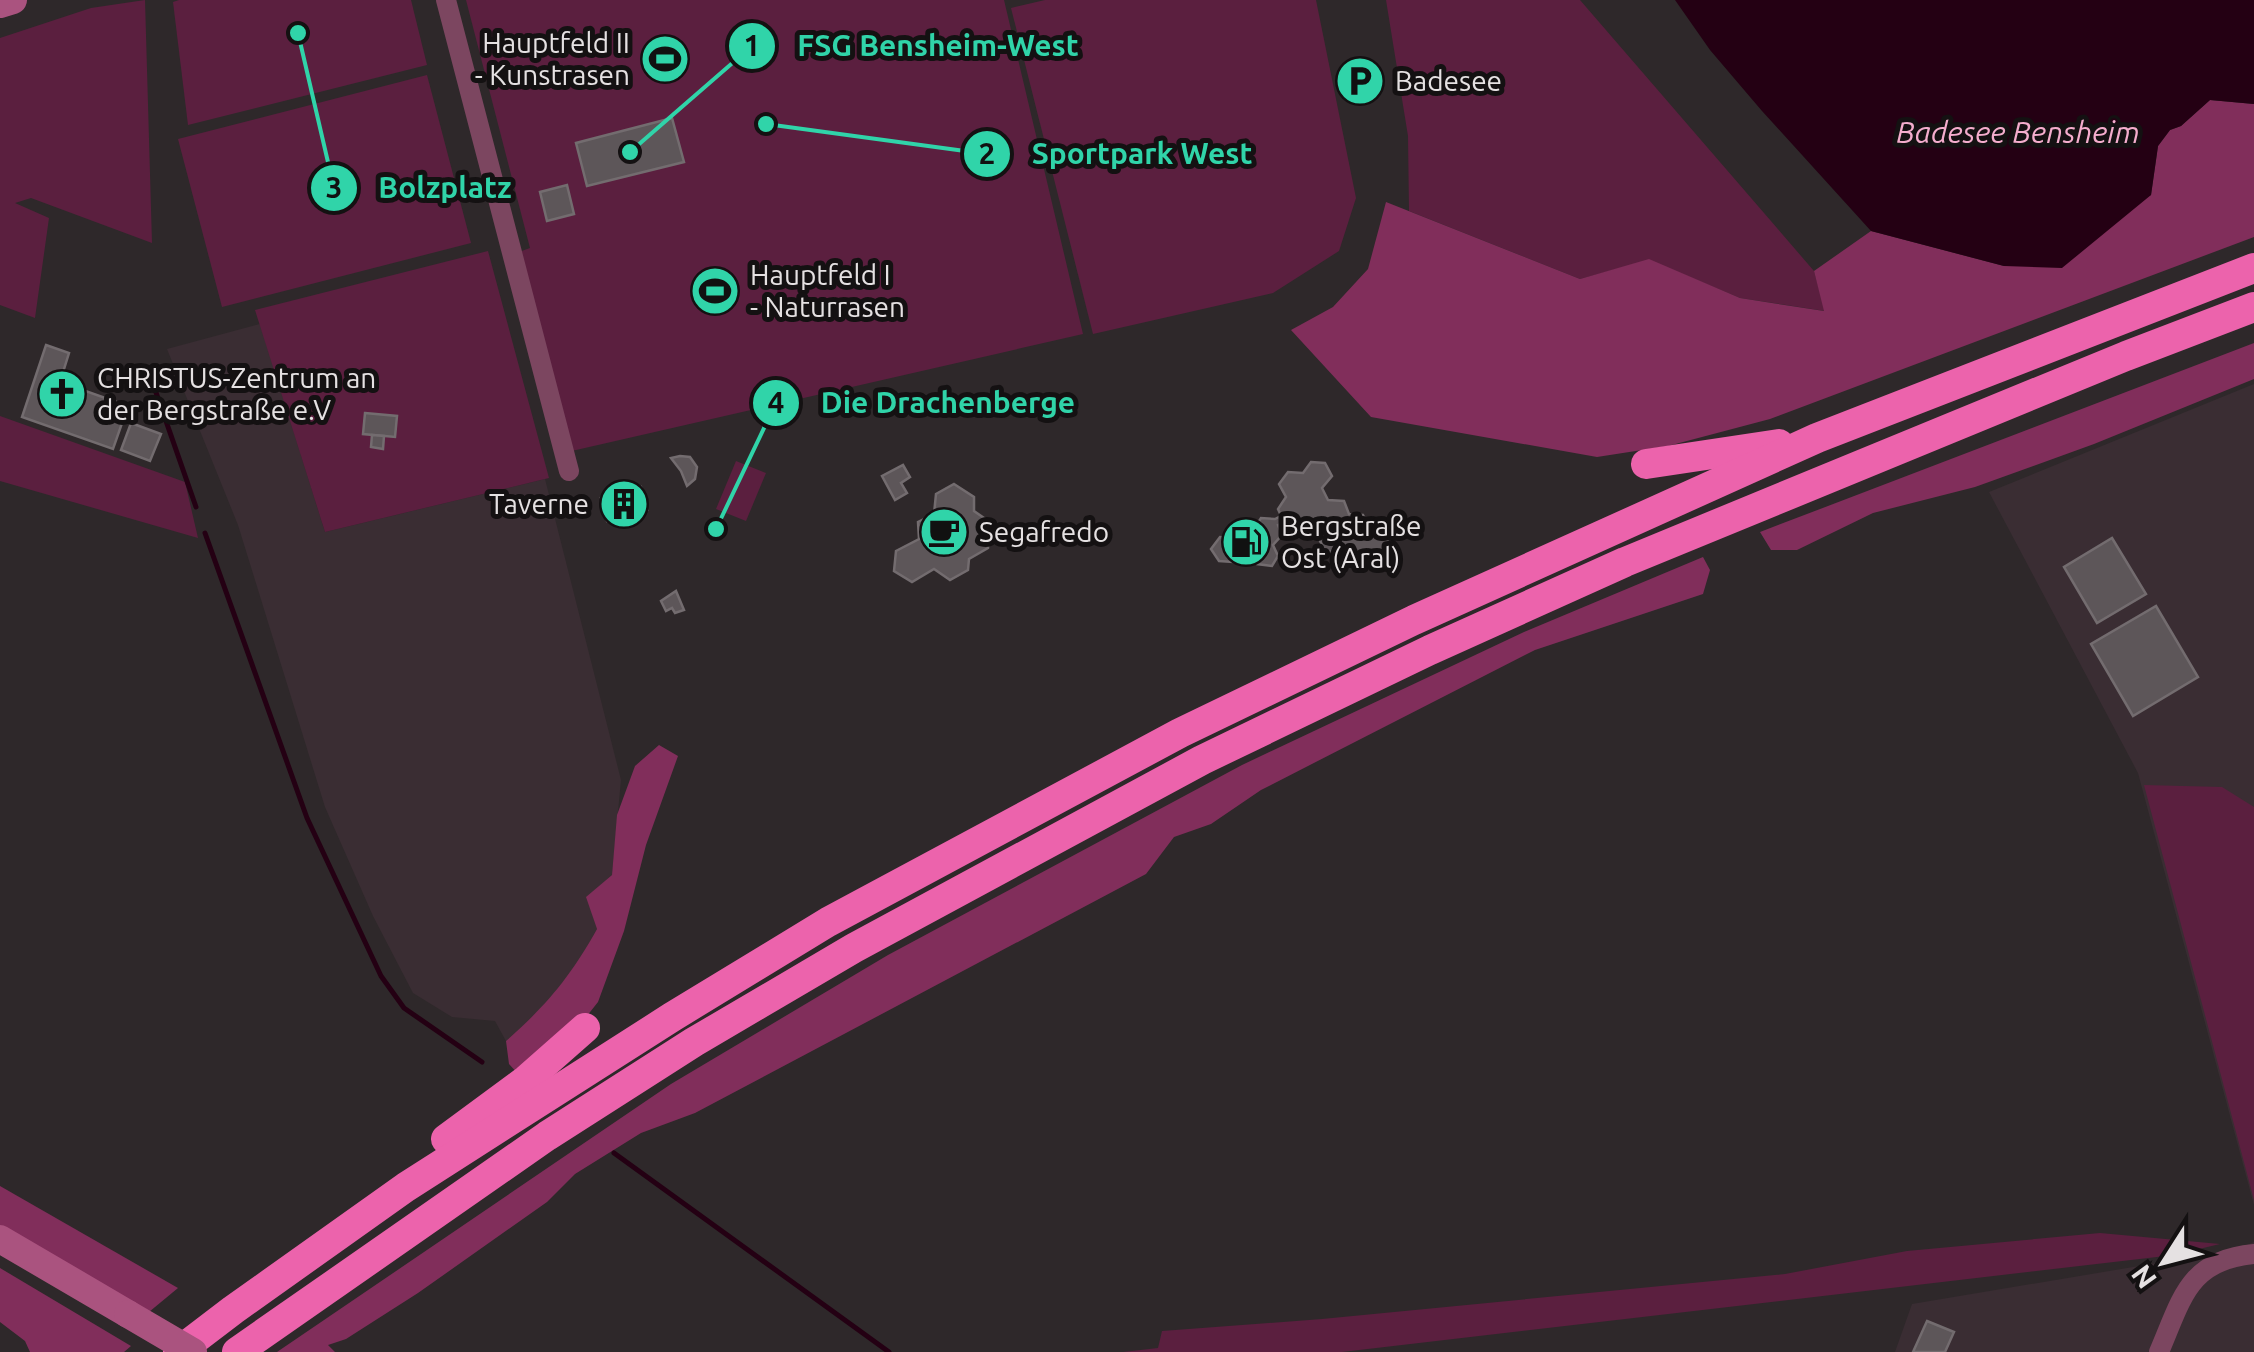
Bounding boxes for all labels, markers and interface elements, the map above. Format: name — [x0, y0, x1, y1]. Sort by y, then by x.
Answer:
callout: FSG Bensheim-West — [727, 16, 1099, 76]
place label: Hauptfeld II - Kunstrasen — [475, 27, 630, 90]
text: 1 — [744, 28, 760, 62]
text: FSG Bensheim-West — [797, 28, 1079, 62]
sports icon: Hauptfeld II - Kunstrasen — [639, 33, 691, 85]
parking icon: Badesee — [1334, 55, 1386, 107]
place label: Badesee — [1395, 65, 1502, 96]
water label: Badesee Bensheim — [1896, 115, 2140, 149]
callout: Sportpark West — [962, 124, 1273, 184]
text: 2 — [979, 136, 995, 170]
text: Sportpark West — [1032, 136, 1252, 170]
callout: Bolzplatz — [309, 158, 532, 218]
text: 3 — [326, 170, 342, 204]
text: Bolzplatz — [378, 170, 512, 204]
place label: Hauptfeld I - Naturrasen — [750, 259, 905, 322]
sports icon: Hauptfeld I - Naturrasen — [689, 265, 741, 317]
place label: CHRISTUS-Zentrum an der Bergstraße e.V — [97, 362, 376, 425]
church icon: CHRISTUS-Zentrum an der Bergstraße e.V — [36, 368, 88, 420]
callout: Die Drachenberge — [751, 373, 1096, 433]
text: 4 — [768, 385, 784, 419]
text: Die Drachenberge — [821, 385, 1075, 419]
building icon: Taverne — [598, 478, 650, 530]
place label: Taverne — [489, 488, 589, 519]
cafe icon: Segafredo — [918, 506, 970, 558]
place label: Bergstraße Ost (Aral) — [1281, 510, 1421, 574]
place label: Segafredo — [979, 516, 1109, 547]
fuel station icon: Bergstraße Ost (Aral) — [1220, 516, 1272, 568]
north arrow — [2114, 1212, 2214, 1312]
text: N — [2125, 1259, 2162, 1295]

